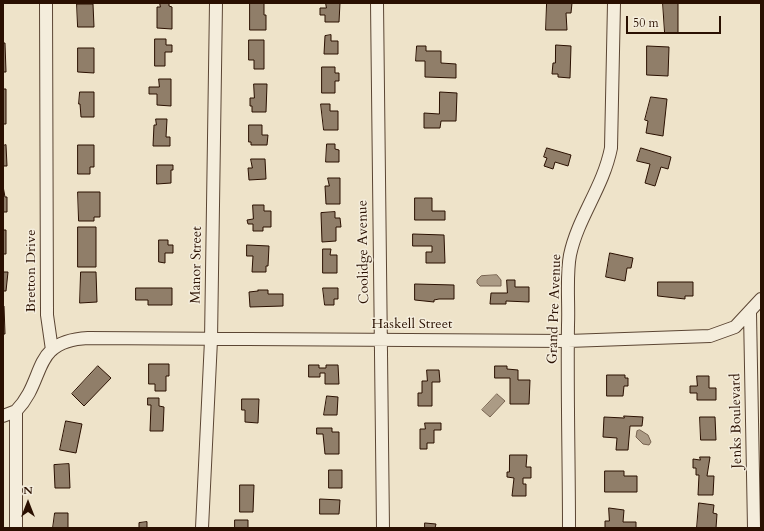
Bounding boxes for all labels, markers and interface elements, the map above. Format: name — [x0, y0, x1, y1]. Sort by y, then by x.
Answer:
scale bar — [628, 8, 723, 34]
text: 50 m — [633, 15, 659, 31]
street label: Coolidge Avenue — [355, 200, 373, 304]
street label: Manor Street — [188, 226, 206, 304]
street label: Bretton Drive — [24, 230, 40, 312]
street label: Grand Pre Avenue — [545, 254, 565, 364]
street label: Haskell Street — [372, 317, 452, 333]
street label: Jenks Boulevard — [728, 373, 746, 469]
north arrow — [8, 483, 48, 523]
text: N — [23, 483, 33, 498]

